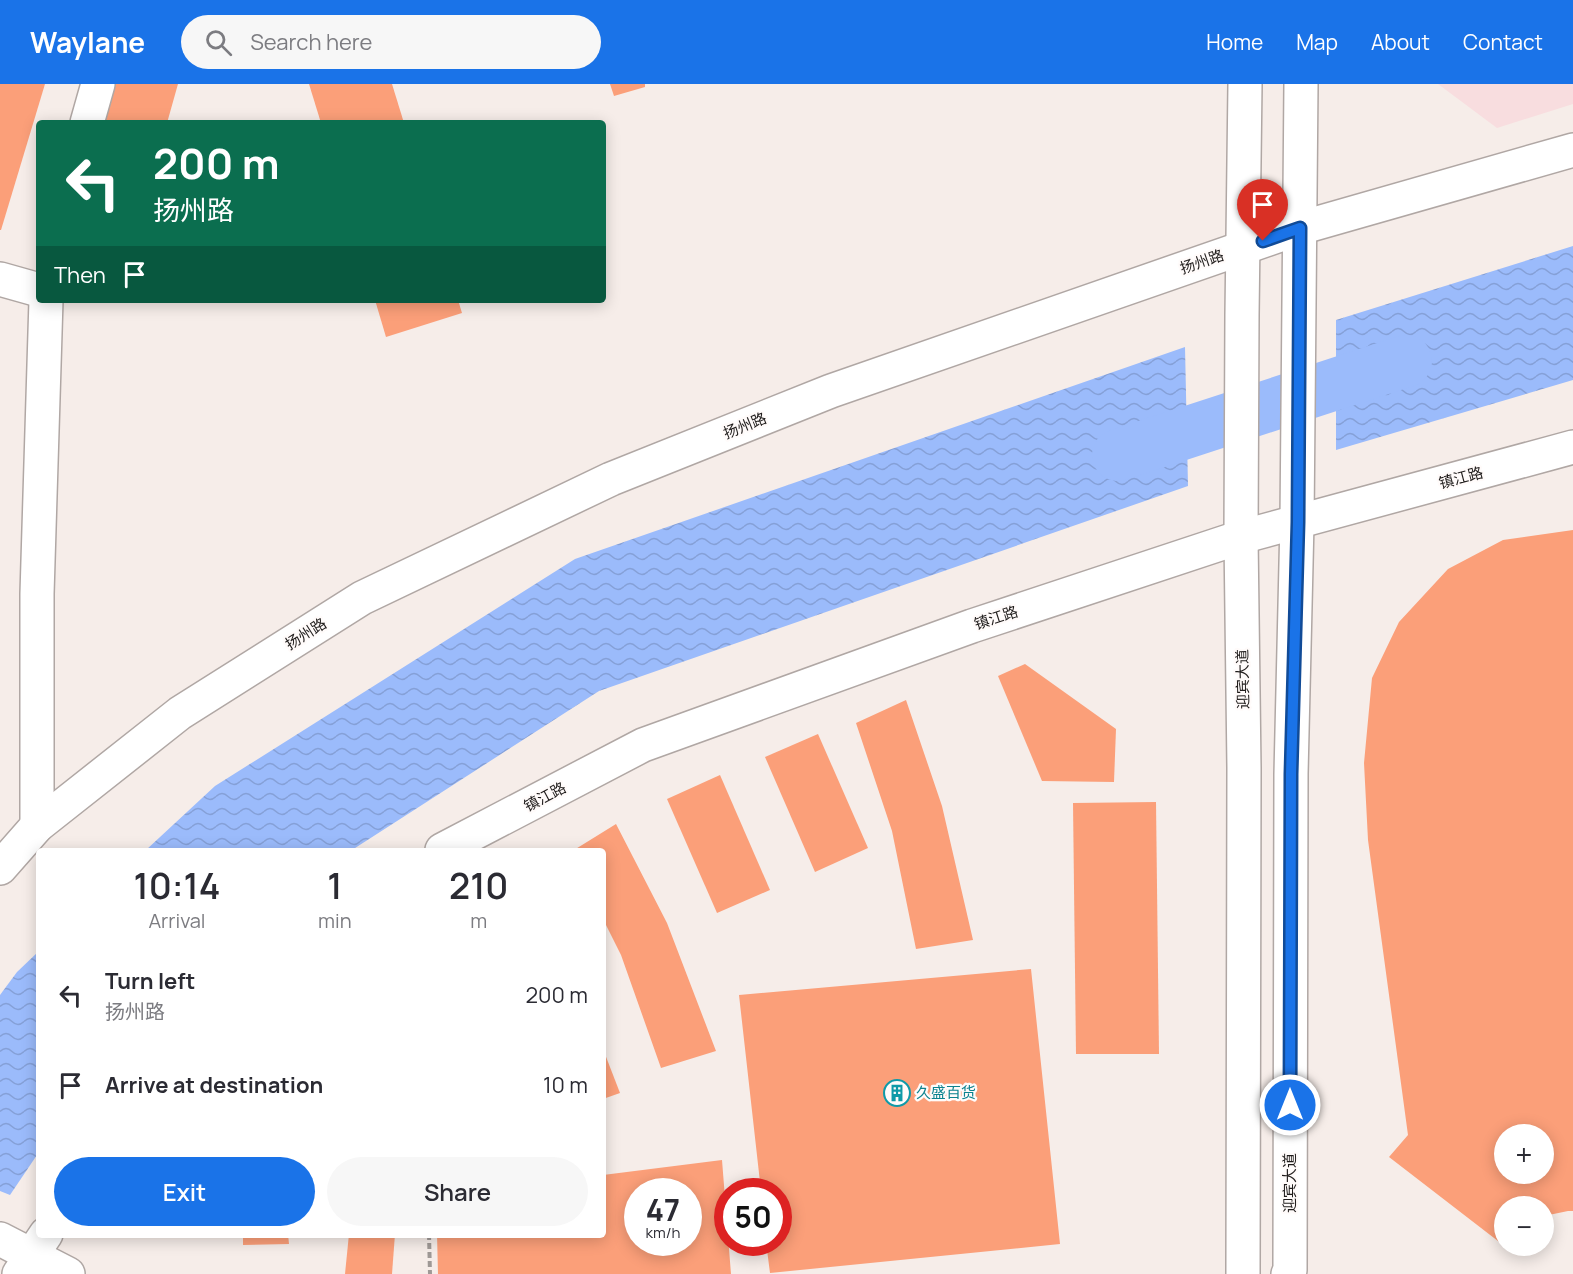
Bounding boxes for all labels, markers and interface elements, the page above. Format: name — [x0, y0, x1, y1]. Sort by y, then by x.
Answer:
search box — [181, 15, 601, 69]
text: Waylane — [30, 23, 145, 61]
icon: search — [202, 26, 235, 59]
text: Search here — [250, 27, 372, 57]
text: Home — [1206, 28, 1263, 56]
text: Map — [1296, 28, 1338, 56]
text: About — [1371, 28, 1430, 56]
text: Contact — [1463, 28, 1543, 56]
text: 200 m — [153, 134, 279, 192]
icon: left — [54, 144, 132, 222]
pin — [1237, 179, 1288, 241]
icon: arrive — [1246, 188, 1279, 221]
text: 扬州路 — [153, 191, 234, 228]
street label: 扬州路 — [1177, 244, 1227, 279]
icon: arrive — [118, 258, 151, 291]
text: Then — [54, 260, 106, 290]
street label: 扬州路 — [720, 407, 770, 444]
street label: 镇江路 — [1436, 462, 1485, 493]
street label: 镇江路 — [971, 601, 1020, 634]
street label: 扬州路 — [281, 613, 330, 654]
street label: 迎宾大道 — [1231, 649, 1254, 709]
street label: 镇江路 — [520, 777, 570, 816]
text: 10:14 — [134, 861, 221, 910]
text: 1 — [327, 861, 342, 910]
text: 210 — [449, 861, 508, 910]
text: Arrival — [148, 907, 206, 934]
text: min — [318, 907, 352, 934]
text: m — [470, 907, 487, 934]
text: Turn left — [105, 966, 195, 996]
icon: left — [54, 979, 87, 1012]
text: 200 m — [526, 980, 588, 1010]
text: 扬州路 — [105, 998, 165, 1025]
icon: arrive — [54, 1069, 87, 1102]
text: Arrive at destination — [105, 1070, 323, 1100]
text: 10 m — [543, 1070, 588, 1100]
position arrow — [1258, 1073, 1322, 1137]
building icon: 久盛百货 — [882, 1078, 912, 1108]
place label: 久盛百货 — [916, 1082, 976, 1103]
map controls — [1494, 1124, 1554, 1256]
button: + — [1494, 1124, 1554, 1184]
street label: 迎宾大道 — [1279, 1153, 1300, 1213]
button: Exit — [54, 1157, 315, 1226]
button: Share — [327, 1157, 588, 1226]
speed limit sign: 50 — [714, 1178, 792, 1256]
text: 47 — [646, 1189, 680, 1230]
button: − — [1494, 1196, 1554, 1256]
text: km/h — [646, 1222, 680, 1243]

